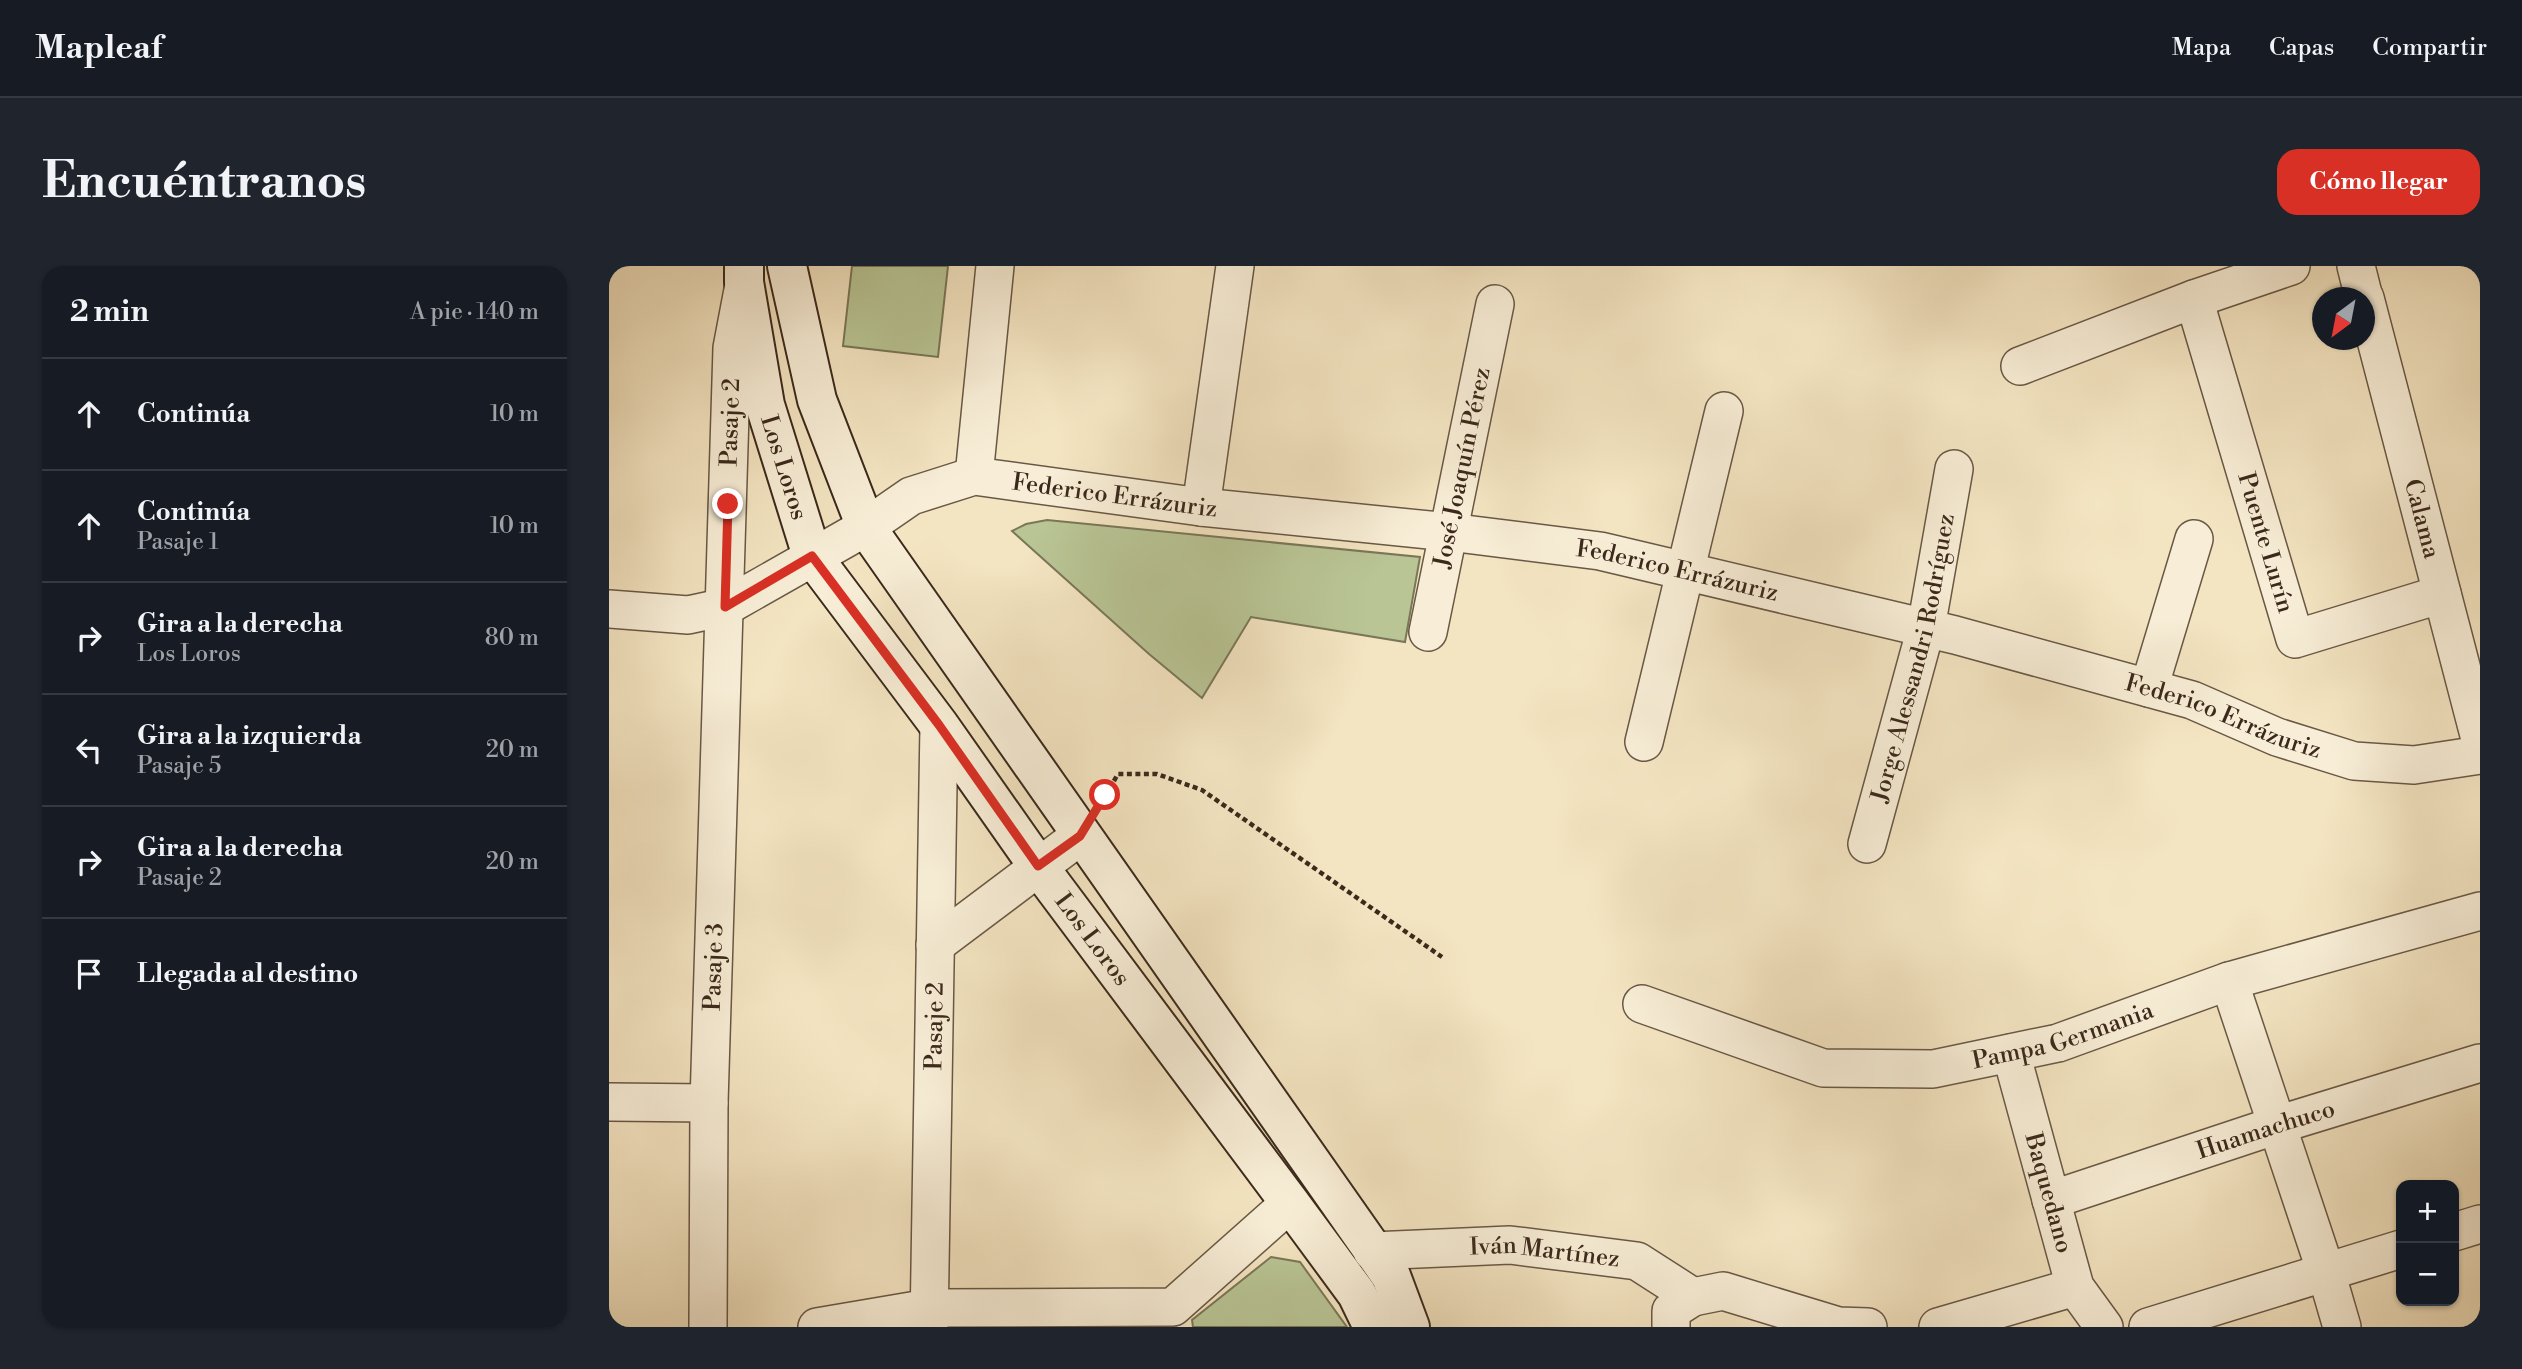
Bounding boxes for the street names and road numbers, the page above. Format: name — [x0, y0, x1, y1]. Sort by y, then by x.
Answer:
street label: José Joaquín Pérez — [1427, 365, 1498, 571]
street label: Pasaje 2 — [714, 378, 747, 467]
street label: Los Loros — [753, 411, 814, 524]
street label: Federico Errázuriz — [1010, 467, 1219, 525]
street label: Puente Lurín — [2230, 469, 2300, 616]
street label: Calama — [2397, 476, 2447, 563]
street label: Jorge Alessandri Rodríguez — [1865, 511, 1962, 807]
street label: Federico Errázuriz — [1574, 534, 1781, 609]
street label: Federico Errázuriz — [2122, 668, 2325, 766]
street label: Los Loros — [1047, 887, 1136, 992]
street label: Pasaje 3 — [698, 923, 730, 1012]
street label: Pasaje 2 — [919, 982, 951, 1071]
street label: Pampa Germania — [1970, 995, 2158, 1076]
street label: Huamachuco — [2193, 1094, 2339, 1167]
street label: Baquedano — [2017, 1129, 2079, 1257]
street label: Iván Martínez — [1469, 1231, 1621, 1275]

